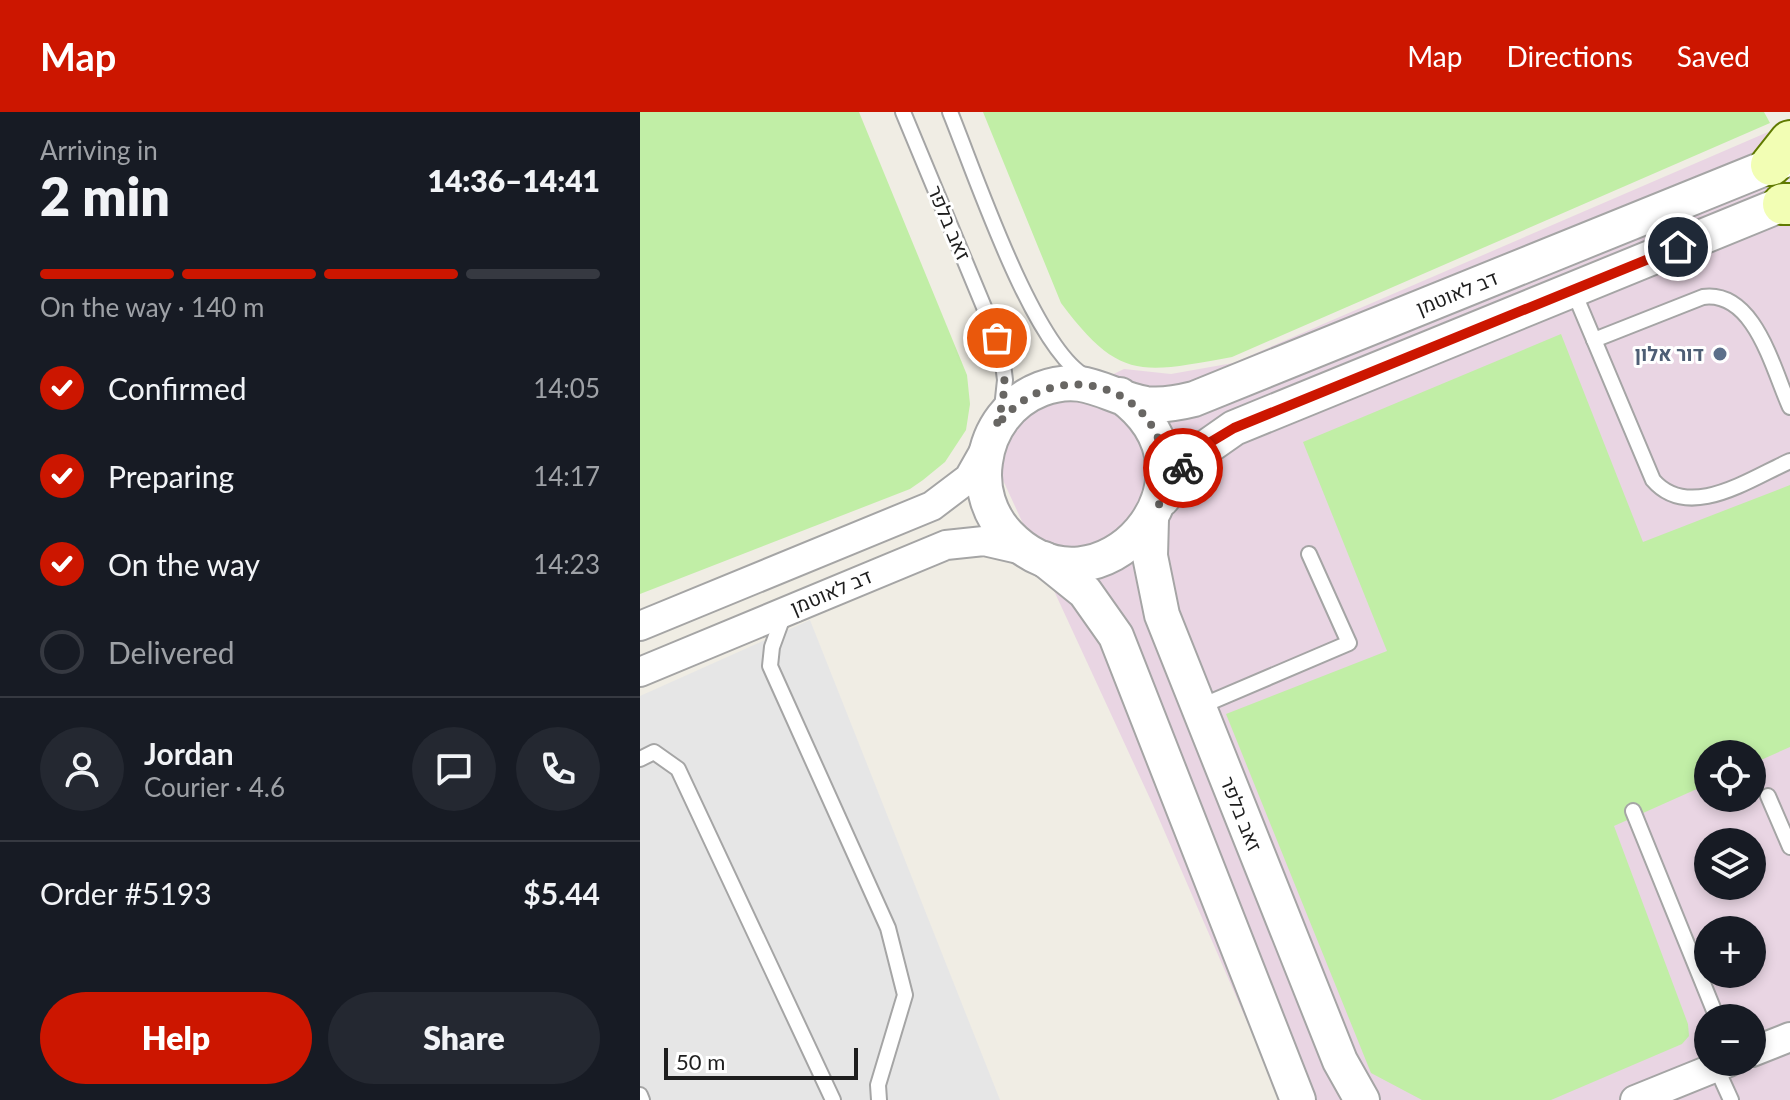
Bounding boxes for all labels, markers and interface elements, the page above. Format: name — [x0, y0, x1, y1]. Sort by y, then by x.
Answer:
text: Map — [40, 33, 116, 79]
text: Map — [1407, 39, 1462, 73]
text: Directions — [1506, 39, 1633, 73]
text: Saved — [1677, 39, 1750, 73]
text: Arriving in — [40, 134, 158, 166]
text: 14:36–14:41 — [427, 162, 600, 198]
text: 2 min — [40, 165, 170, 227]
street label: זאב בלפר — [923, 182, 976, 264]
pin — [1644, 213, 1712, 281]
icon: home — [1656, 225, 1700, 269]
street label: דב לאוטמן — [1412, 265, 1501, 319]
text: On the way · 140 m — [40, 291, 264, 323]
pin — [963, 304, 1031, 372]
icon: bag — [975, 316, 1019, 360]
place label: דור אלון — [1635, 341, 1704, 365]
marker: דור אלון — [1711, 345, 1729, 363]
icon: check — [40, 366, 84, 410]
text: Confirmed — [108, 370, 247, 406]
text: 14:05 — [533, 372, 600, 404]
courier — [1143, 428, 1223, 508]
icon: bike — [1161, 446, 1205, 490]
icon: check — [40, 454, 84, 498]
text: Preparing — [108, 458, 234, 494]
text: 14:17 — [533, 460, 600, 492]
icon: check — [40, 542, 84, 586]
text: On the way — [108, 546, 260, 582]
text: 14:23 — [533, 548, 600, 580]
street label: דב לאוטמן — [786, 563, 875, 619]
text: Delivered — [108, 634, 235, 670]
button: person — [40, 727, 124, 811]
button: chat — [412, 727, 496, 811]
button: phone — [516, 727, 600, 811]
text: Jordan — [144, 735, 234, 771]
map controls — [1694, 740, 1766, 1076]
button: locate — [1694, 740, 1766, 812]
text: Courier · 4.6 — [144, 771, 285, 803]
street label: זאב בלפר — [1216, 773, 1268, 855]
button: layers — [1694, 828, 1766, 900]
text: Order #5193 — [40, 875, 212, 911]
text: $5.44 — [523, 875, 600, 911]
button: + — [1694, 916, 1766, 988]
button: Help — [40, 992, 312, 1084]
button: Share — [328, 992, 600, 1084]
button: − — [1694, 1004, 1766, 1076]
scale bar — [664, 1044, 858, 1080]
text: 50 m — [676, 1048, 725, 1075]

